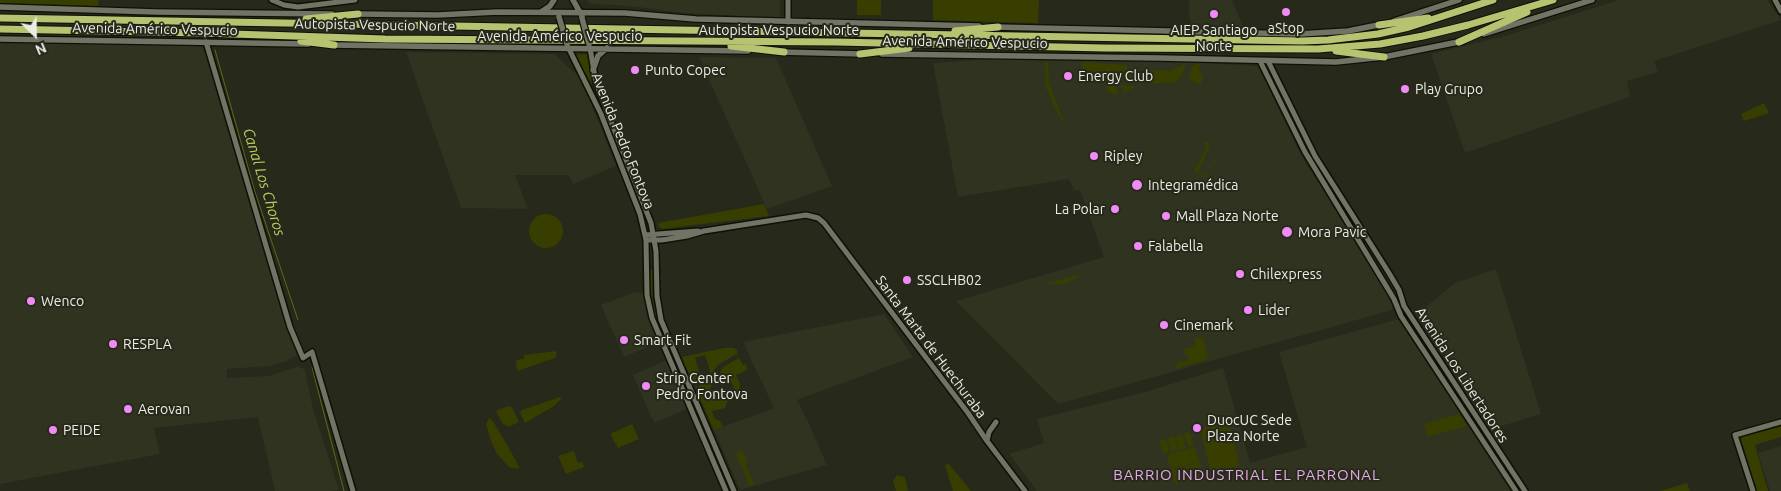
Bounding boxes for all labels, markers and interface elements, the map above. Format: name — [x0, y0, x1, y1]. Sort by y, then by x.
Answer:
marker: aStop — [1280, 6, 1292, 18]
marker: AIEP Santiago Norte — [1208, 8, 1220, 20]
north arrow — [10, 10, 60, 60]
street label: Autopista Vespucio Norte — [295, 15, 455, 35]
street label: Avenida Américo Vespucio — [72, 19, 238, 39]
place label: aStop — [1268, 20, 1304, 36]
street label: Autopista Vespucio Norte — [699, 22, 859, 38]
place label: AIEP Santiago Norte — [1171, 22, 1257, 54]
street label: Avenida Américo Vespucio — [477, 28, 643, 44]
street label: Avenida Américo Vespucio — [882, 32, 1048, 52]
text: N — [33, 39, 49, 58]
place label: Punto Copec — [645, 62, 725, 78]
marker: Punto Copec — [629, 64, 641, 76]
place label: Energy Club — [1078, 68, 1153, 84]
street label: Avenida Pedro Fontova — [588, 70, 658, 212]
marker: Energy Club — [1062, 70, 1074, 82]
place label: Play Grupo — [1415, 81, 1483, 97]
marker: Play Grupo — [1399, 83, 1411, 95]
water label: Canal Los Choros — [239, 126, 289, 238]
place label: Ripley — [1104, 148, 1142, 164]
marker: Ripley — [1088, 150, 1100, 162]
place label: Integramédica — [1148, 177, 1238, 193]
marker: Integramédica — [1130, 178, 1144, 192]
place label: La Polar — [1055, 201, 1105, 217]
marker: La Polar — [1109, 203, 1121, 215]
place label: Mall Plaza Norte — [1176, 208, 1279, 224]
marker: Mall Plaza Norte — [1160, 210, 1172, 222]
place label: Mora Pavic — [1298, 224, 1366, 240]
marker: Mora Pavic — [1280, 225, 1294, 239]
place label: Falabella — [1148, 238, 1203, 254]
marker: Falabella — [1132, 240, 1144, 252]
place label: Chilexpress — [1250, 266, 1322, 282]
marker: Chilexpress — [1234, 268, 1246, 280]
street label: Santa Marta de Huechuraba — [872, 272, 990, 422]
place label: SSCLHB02 — [917, 272, 982, 288]
marker: SSCLHB02 — [901, 274, 913, 286]
place label: Wenco — [41, 293, 84, 309]
marker: Wenco — [25, 295, 37, 307]
place label: Lider — [1258, 302, 1290, 318]
marker: Lider — [1242, 304, 1254, 316]
street label: Avenida Los Libertadores — [1412, 304, 1512, 446]
place label: Cinemark — [1174, 317, 1233, 333]
marker: Cinemark — [1158, 319, 1170, 331]
place label: Smart Fit — [634, 332, 691, 348]
marker: Smart Fit — [618, 334, 630, 346]
place label: RESPLA — [123, 336, 172, 352]
marker: RESPLA — [107, 338, 119, 350]
place label: Strip Center Pedro Fontova — [656, 370, 748, 402]
marker: Strip Center Pedro Fontova — [640, 380, 652, 392]
place label: Aerovan — [138, 401, 190, 417]
marker: Aerovan — [122, 403, 134, 415]
place label: DuocUC Sede Plaza Norte — [1207, 412, 1292, 444]
place label: PEIDE — [63, 422, 101, 438]
marker: DuocUC Sede Plaza Norte — [1191, 422, 1203, 434]
marker: PEIDE — [47, 424, 59, 436]
district label: BARRIO INDUSTRIAL EL PARRONAL — [1110, 466, 1384, 484]

